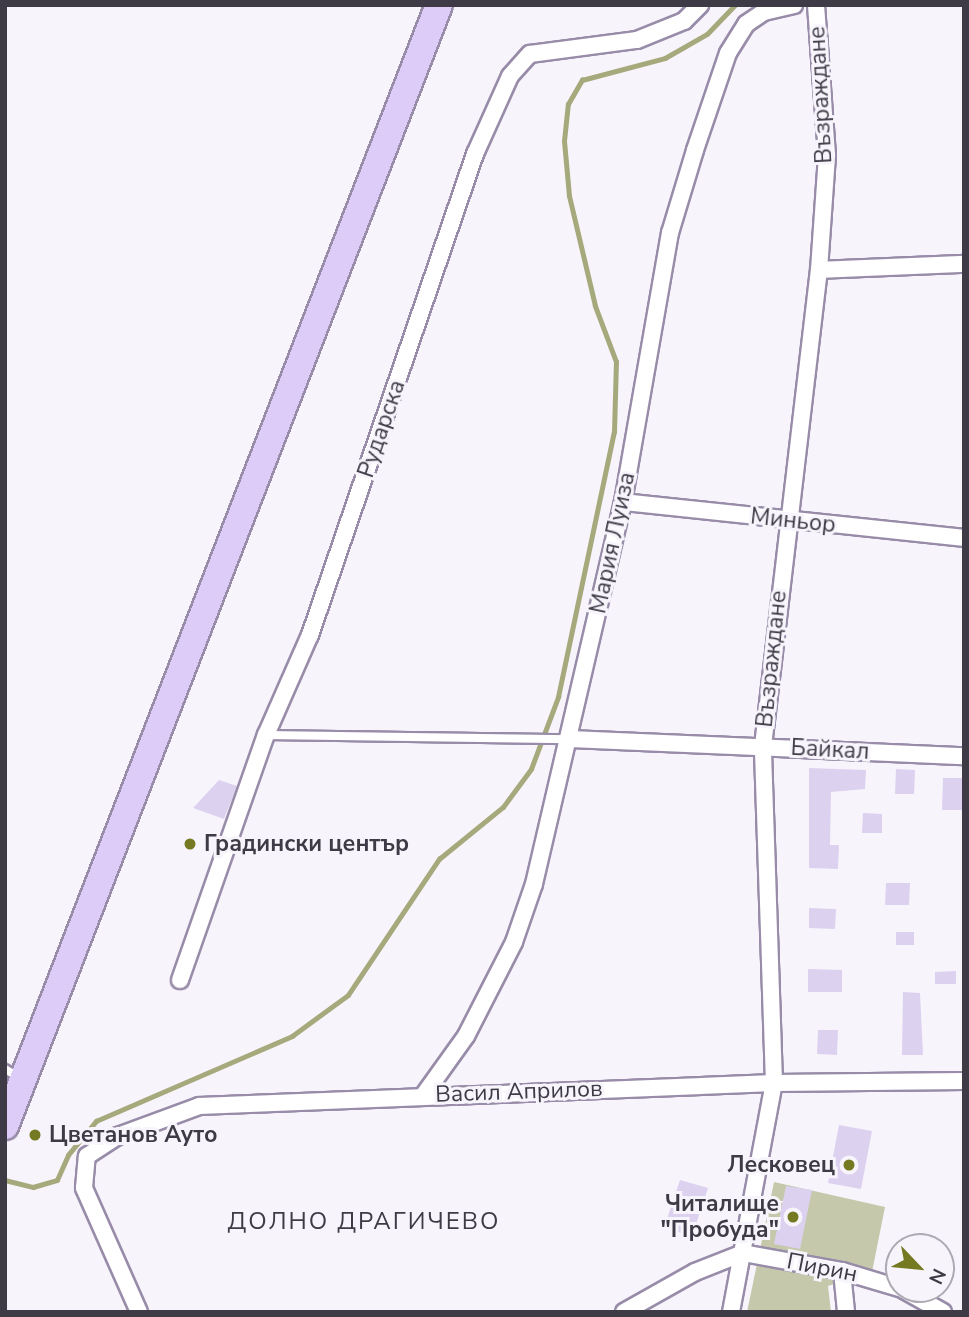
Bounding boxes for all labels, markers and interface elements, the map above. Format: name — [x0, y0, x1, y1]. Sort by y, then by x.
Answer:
street label: Възраждане — [804, 26, 838, 164]
street label: Рударска — [352, 377, 412, 481]
street label: Мария Луиза — [585, 470, 641, 616]
street label: Миньор — [749, 503, 837, 539]
street label: Възраждане — [751, 589, 793, 729]
street label: Байкал — [790, 734, 870, 766]
place label: Градински център — [204, 830, 409, 858]
marker: Градински център — [182, 836, 198, 852]
street label: Васил Априлов — [435, 1075, 603, 1109]
place label: Цветанов Ауто — [49, 1121, 218, 1149]
marker: Цветанов Ауто — [27, 1127, 43, 1143]
place label: Лесковец — [727, 1151, 835, 1179]
marker: Лесковец — [841, 1157, 857, 1173]
place label: Читалище "Пробуда" — [661, 1190, 779, 1244]
district label: ДОЛНО ДРАГИЧЕВО — [229, 1208, 499, 1236]
marker: Читалище "Пробуда" — [785, 1209, 801, 1225]
north arrow — [885, 1233, 955, 1303]
street label: Пирин — [784, 1248, 860, 1288]
text: N — [922, 1264, 952, 1288]

